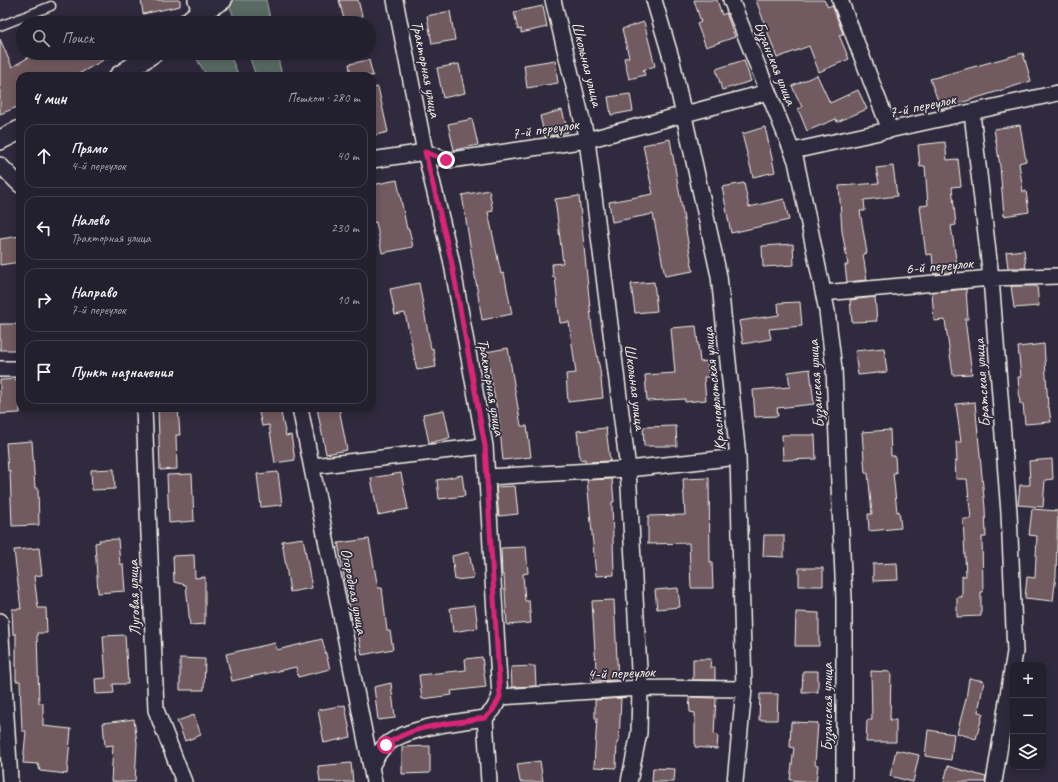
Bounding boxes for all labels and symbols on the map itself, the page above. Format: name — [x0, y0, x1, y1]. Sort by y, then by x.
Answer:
street label: Тракторная улица — [407, 19, 445, 120]
street label: Бузанская улица — [749, 19, 801, 109]
street label: Школьная улица — [567, 20, 608, 110]
street label: 7-й переулок — [887, 89, 959, 123]
street label: 7-й переулок — [510, 114, 582, 144]
route end — [437, 151, 455, 169]
street label: 6-й переулок — [905, 253, 976, 279]
street label: Краснофлотская улица — [697, 325, 730, 452]
street label: Тракторная улица — [473, 337, 510, 438]
street label: Братская улица — [969, 337, 995, 428]
street label: Бузанская улица — [803, 338, 829, 429]
street label: Школьная улица — [620, 343, 650, 433]
street label: Огородная улица — [336, 547, 372, 637]
street label: Луговая улица — [123, 559, 145, 636]
street label: 4-й переулок — [587, 662, 657, 684]
street label: Бузанская улица — [817, 662, 837, 751]
route start — [377, 736, 395, 754]

